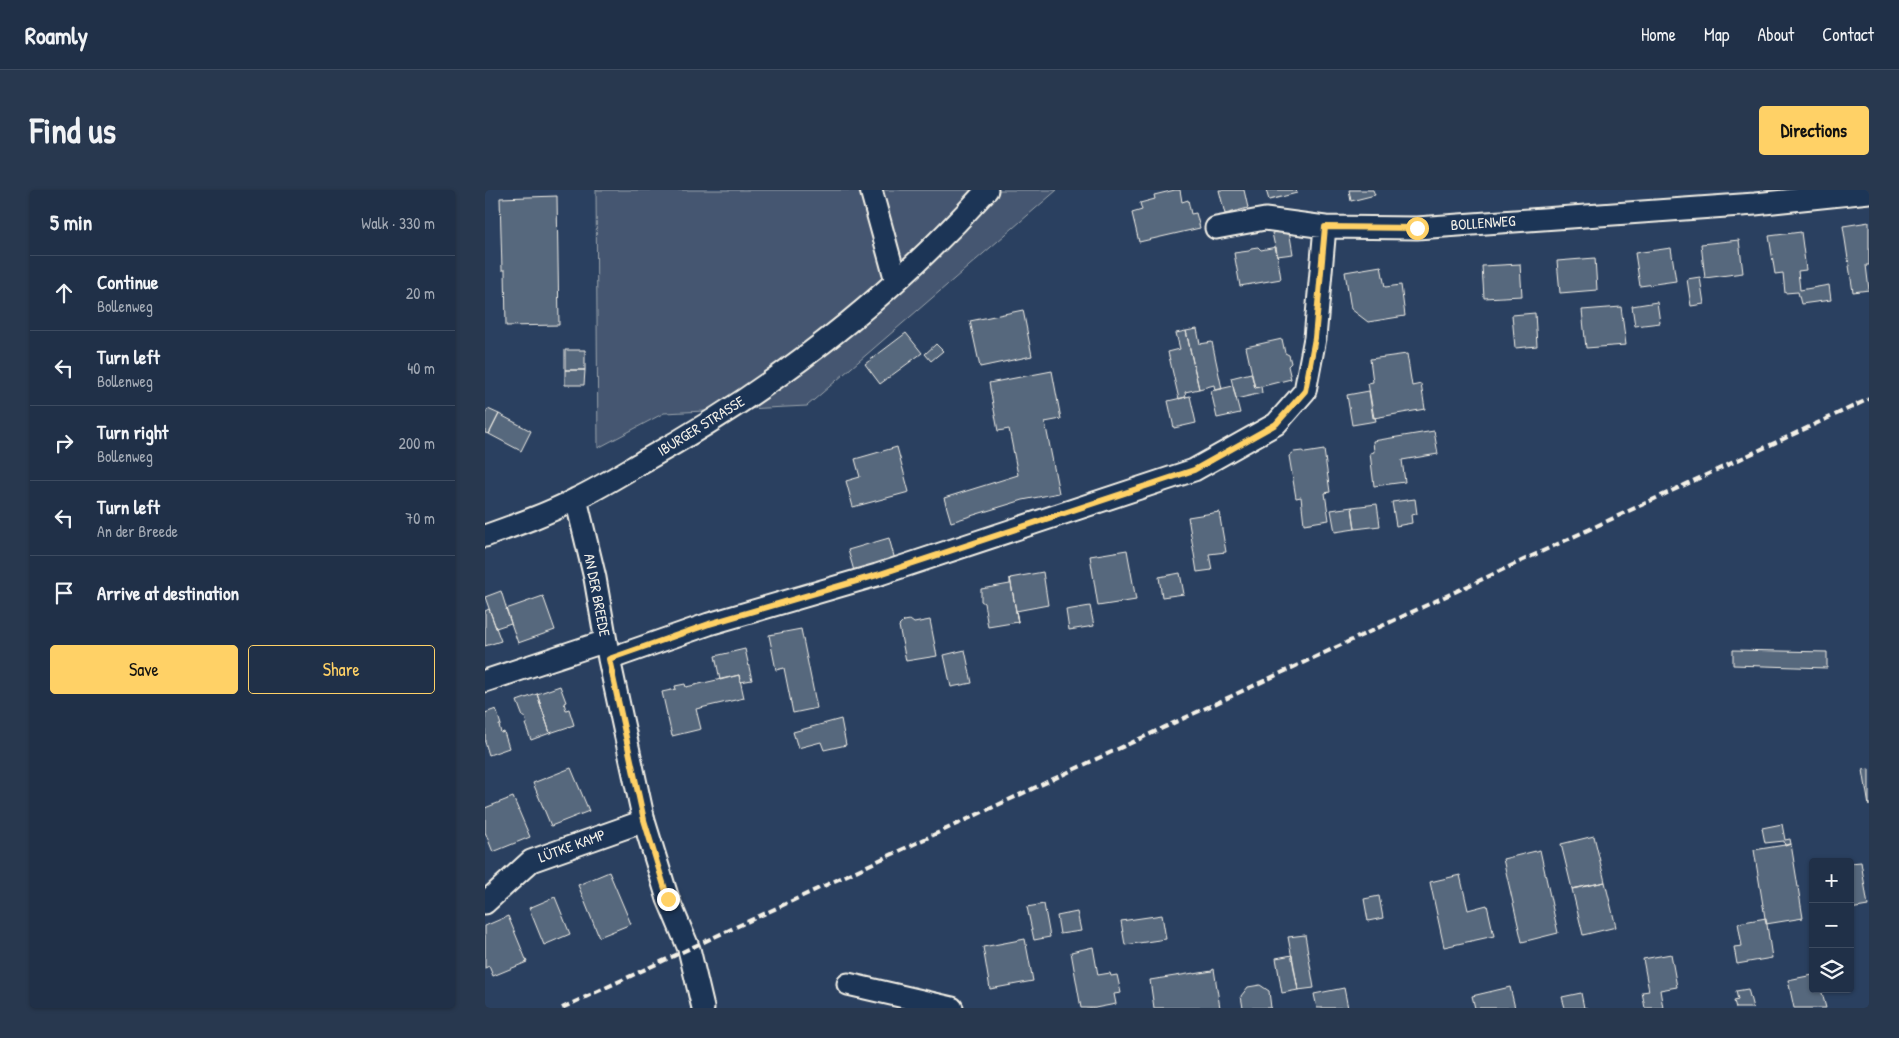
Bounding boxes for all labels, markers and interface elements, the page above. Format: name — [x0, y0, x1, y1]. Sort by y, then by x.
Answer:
text: Roamly — [25, 19, 88, 51]
text: Home — [1641, 22, 1676, 47]
text: Map — [1704, 22, 1729, 47]
text: About — [1757, 22, 1794, 47]
text: Contact — [1822, 22, 1874, 47]
button: Directions — [1759, 106, 1869, 155]
text: Find us — [30, 107, 116, 154]
text: 5 min — [50, 208, 92, 237]
street label: BOLLENWEG — [1450, 210, 1517, 235]
text: Walk · 330 m — [361, 212, 435, 234]
route start — [1406, 217, 1429, 240]
text: Continue — [97, 269, 158, 295]
icon: ahead — [50, 279, 78, 307]
text: 20 m — [406, 282, 435, 304]
text: Bollenweg — [97, 295, 153, 317]
text: Turn left — [97, 344, 160, 370]
icon: left — [50, 354, 78, 382]
text: 40 m — [407, 357, 435, 379]
text: Bollenweg — [97, 370, 153, 392]
street label: IBURGER STRASSE — [653, 390, 748, 461]
text: Turn right — [97, 419, 168, 445]
icon: right — [50, 429, 78, 457]
text: 200 m — [399, 432, 435, 454]
text: Bollenweg — [97, 445, 153, 467]
text: Turn left — [97, 494, 160, 520]
icon: left — [50, 504, 78, 532]
text: 70 m — [405, 507, 435, 529]
text: An der Breede — [97, 520, 178, 542]
street label: AN DER BREEDE — [579, 552, 616, 639]
icon: arrive — [50, 579, 78, 607]
text: Arrive at destination — [97, 580, 239, 606]
button: Save — [50, 645, 238, 694]
button: Share — [248, 645, 435, 694]
street label: LÜTKE KAMP — [535, 824, 608, 867]
map controls — [1809, 858, 1854, 993]
button: + — [1809, 858, 1854, 903]
route end — [657, 888, 680, 911]
button: − — [1809, 903, 1854, 948]
button: layers — [1809, 948, 1854, 993]

